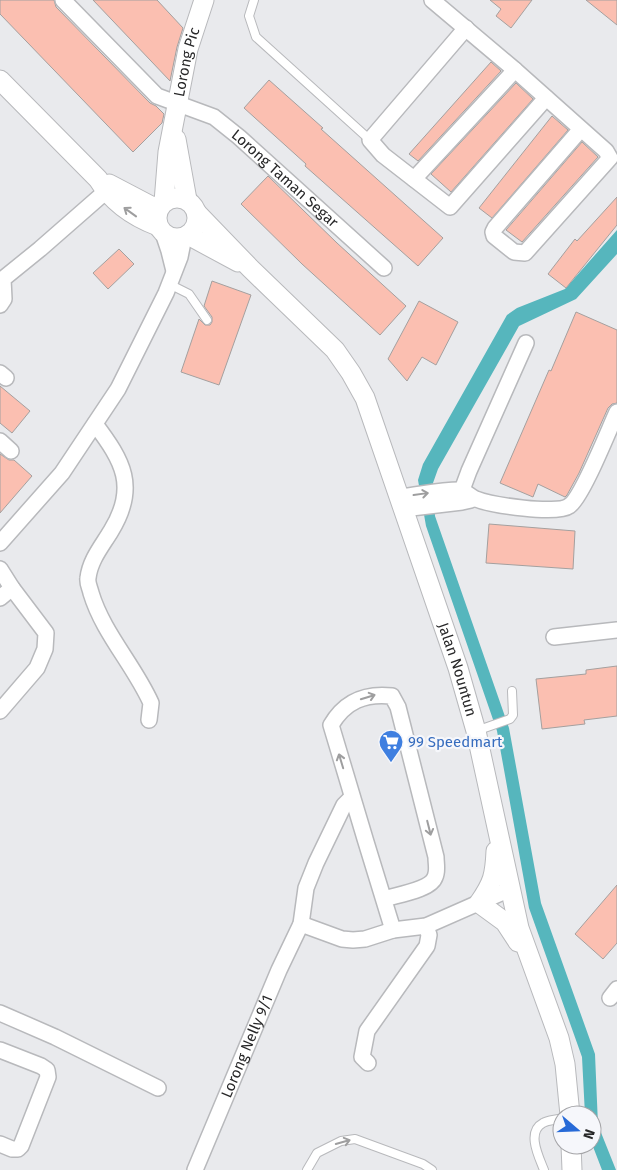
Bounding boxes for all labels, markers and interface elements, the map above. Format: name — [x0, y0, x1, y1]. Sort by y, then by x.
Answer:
street label: Lorong Pic — [170, 25, 203, 98]
street label: Lorong Taman Segar — [228, 126, 342, 231]
one-way arrow — [124, 206, 137, 217]
one-way arrow — [413, 489, 429, 499]
street label: Jalan Nountun — [434, 620, 480, 719]
one-way arrow — [360, 691, 376, 701]
supermarket icon: 99 Speedmart — [378, 729, 404, 763]
place label: 99 Speedmart — [408, 733, 503, 751]
one-way arrow — [336, 753, 346, 769]
one-way arrow — [425, 820, 434, 836]
street label: Lorong Nelly 9/1 — [217, 992, 276, 1101]
north arrow — [552, 1105, 602, 1155]
text: N — [579, 1127, 598, 1141]
one-way arrow — [335, 1137, 351, 1146]

